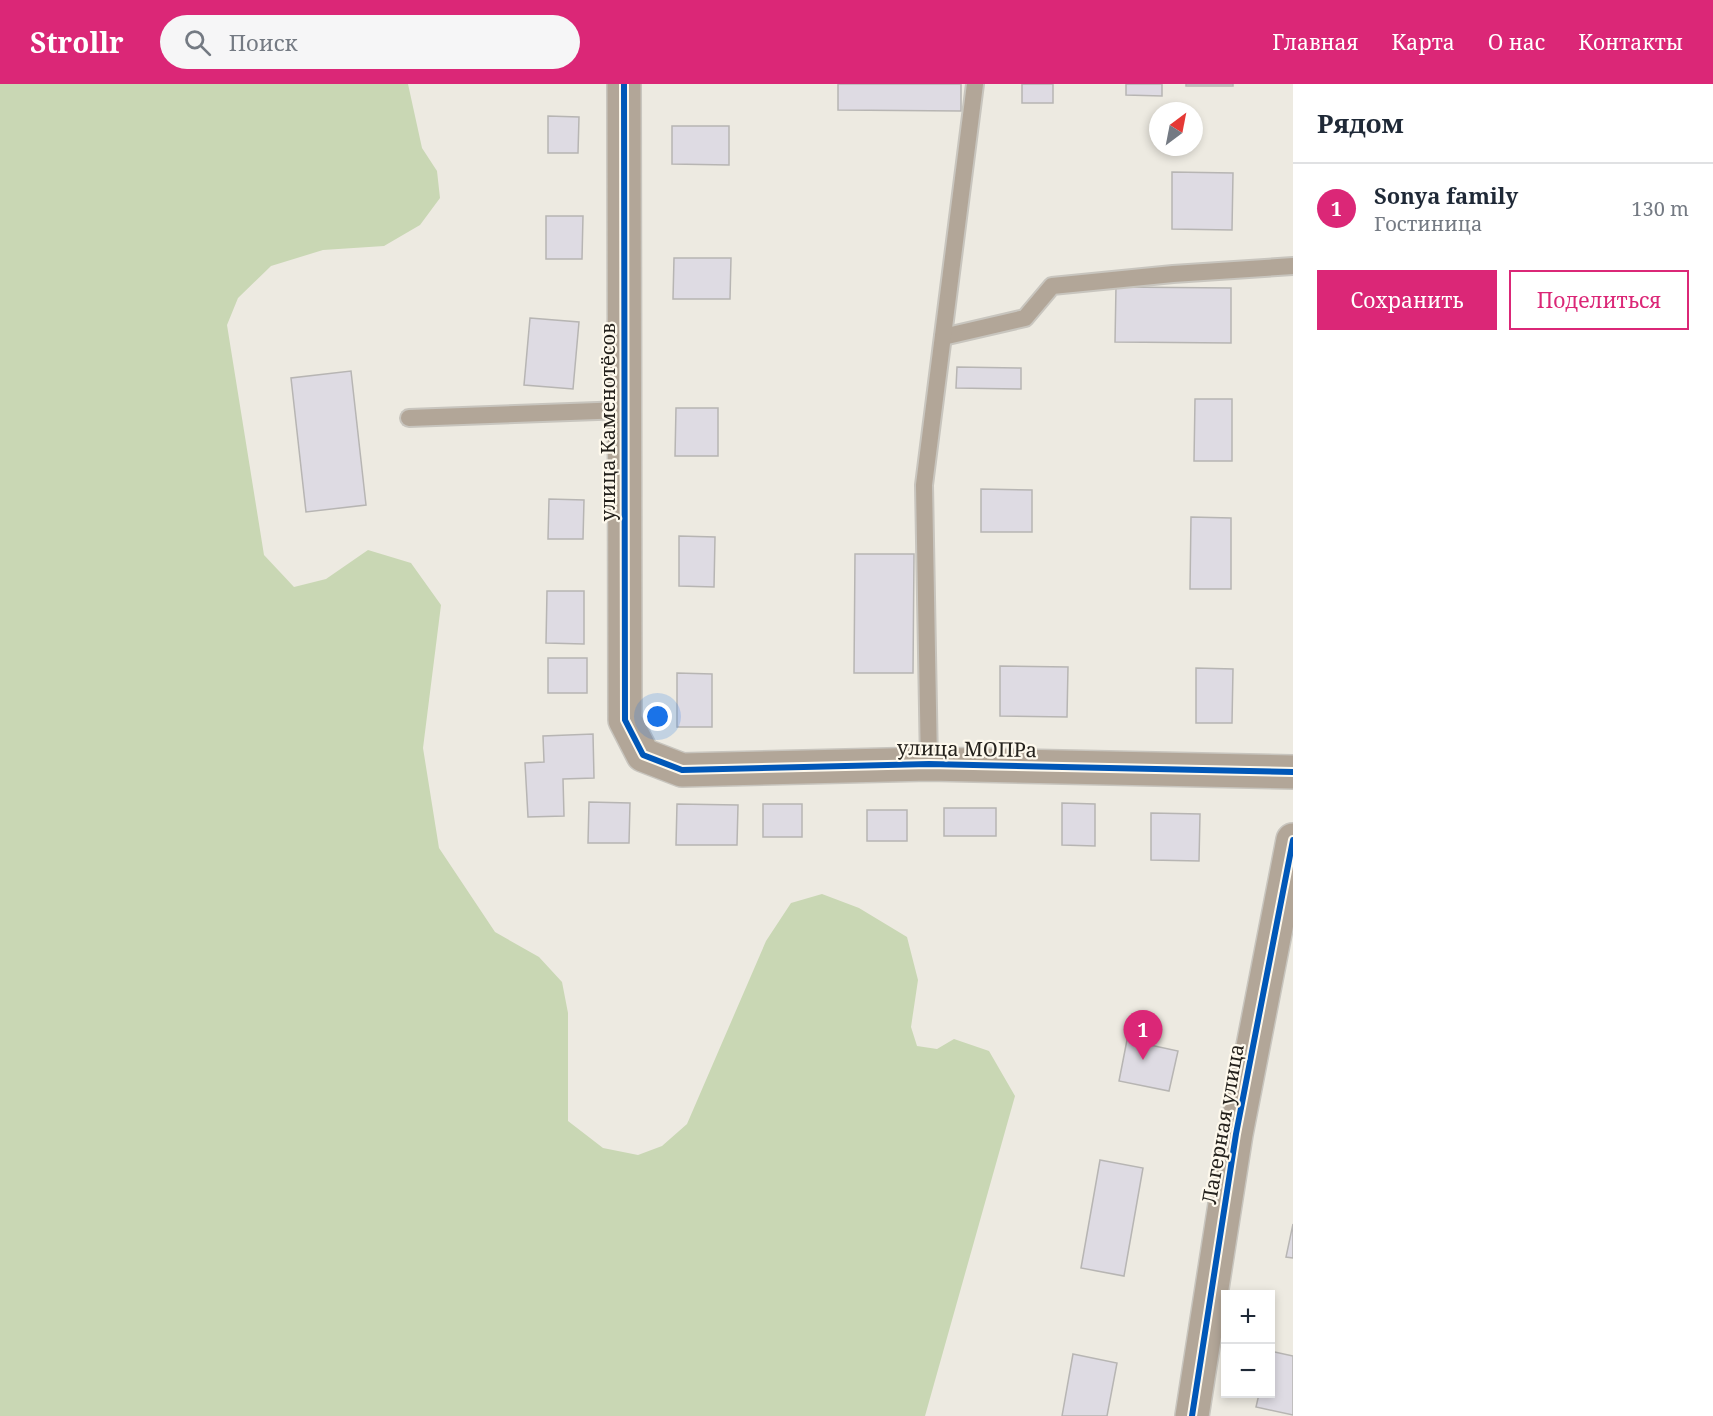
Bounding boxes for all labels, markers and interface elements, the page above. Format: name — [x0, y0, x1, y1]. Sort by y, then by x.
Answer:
search box — [160, 15, 580, 69]
text: Strollr — [30, 23, 124, 61]
icon: search — [181, 26, 214, 59]
text: Поиск — [229, 27, 297, 57]
text: Главная — [1272, 28, 1359, 56]
text: Карта — [1392, 28, 1455, 56]
text: О нас — [1488, 28, 1545, 56]
text: Контакты — [1578, 28, 1683, 56]
north arrow — [1149, 102, 1203, 156]
text: Рядом — [1317, 105, 1404, 141]
text: Sonya family — [1374, 180, 1518, 210]
text: 1 — [1331, 195, 1342, 222]
text: 130 m — [1631, 195, 1689, 222]
text: Гостиница — [1374, 210, 1482, 237]
button: Сохранить — [1317, 270, 1497, 330]
button: Поделиться — [1509, 270, 1689, 330]
street label: улица Каменотёсов — [594, 323, 621, 521]
your location — [643, 702, 672, 731]
street label: улица МОПРа — [897, 734, 1037, 763]
pin: 1 — [1124, 1010, 1162, 1060]
street label: Лагерная улица — [1195, 1042, 1250, 1206]
map controls — [1221, 1290, 1275, 1398]
button: + — [1221, 1290, 1275, 1344]
button: − — [1221, 1344, 1275, 1398]

